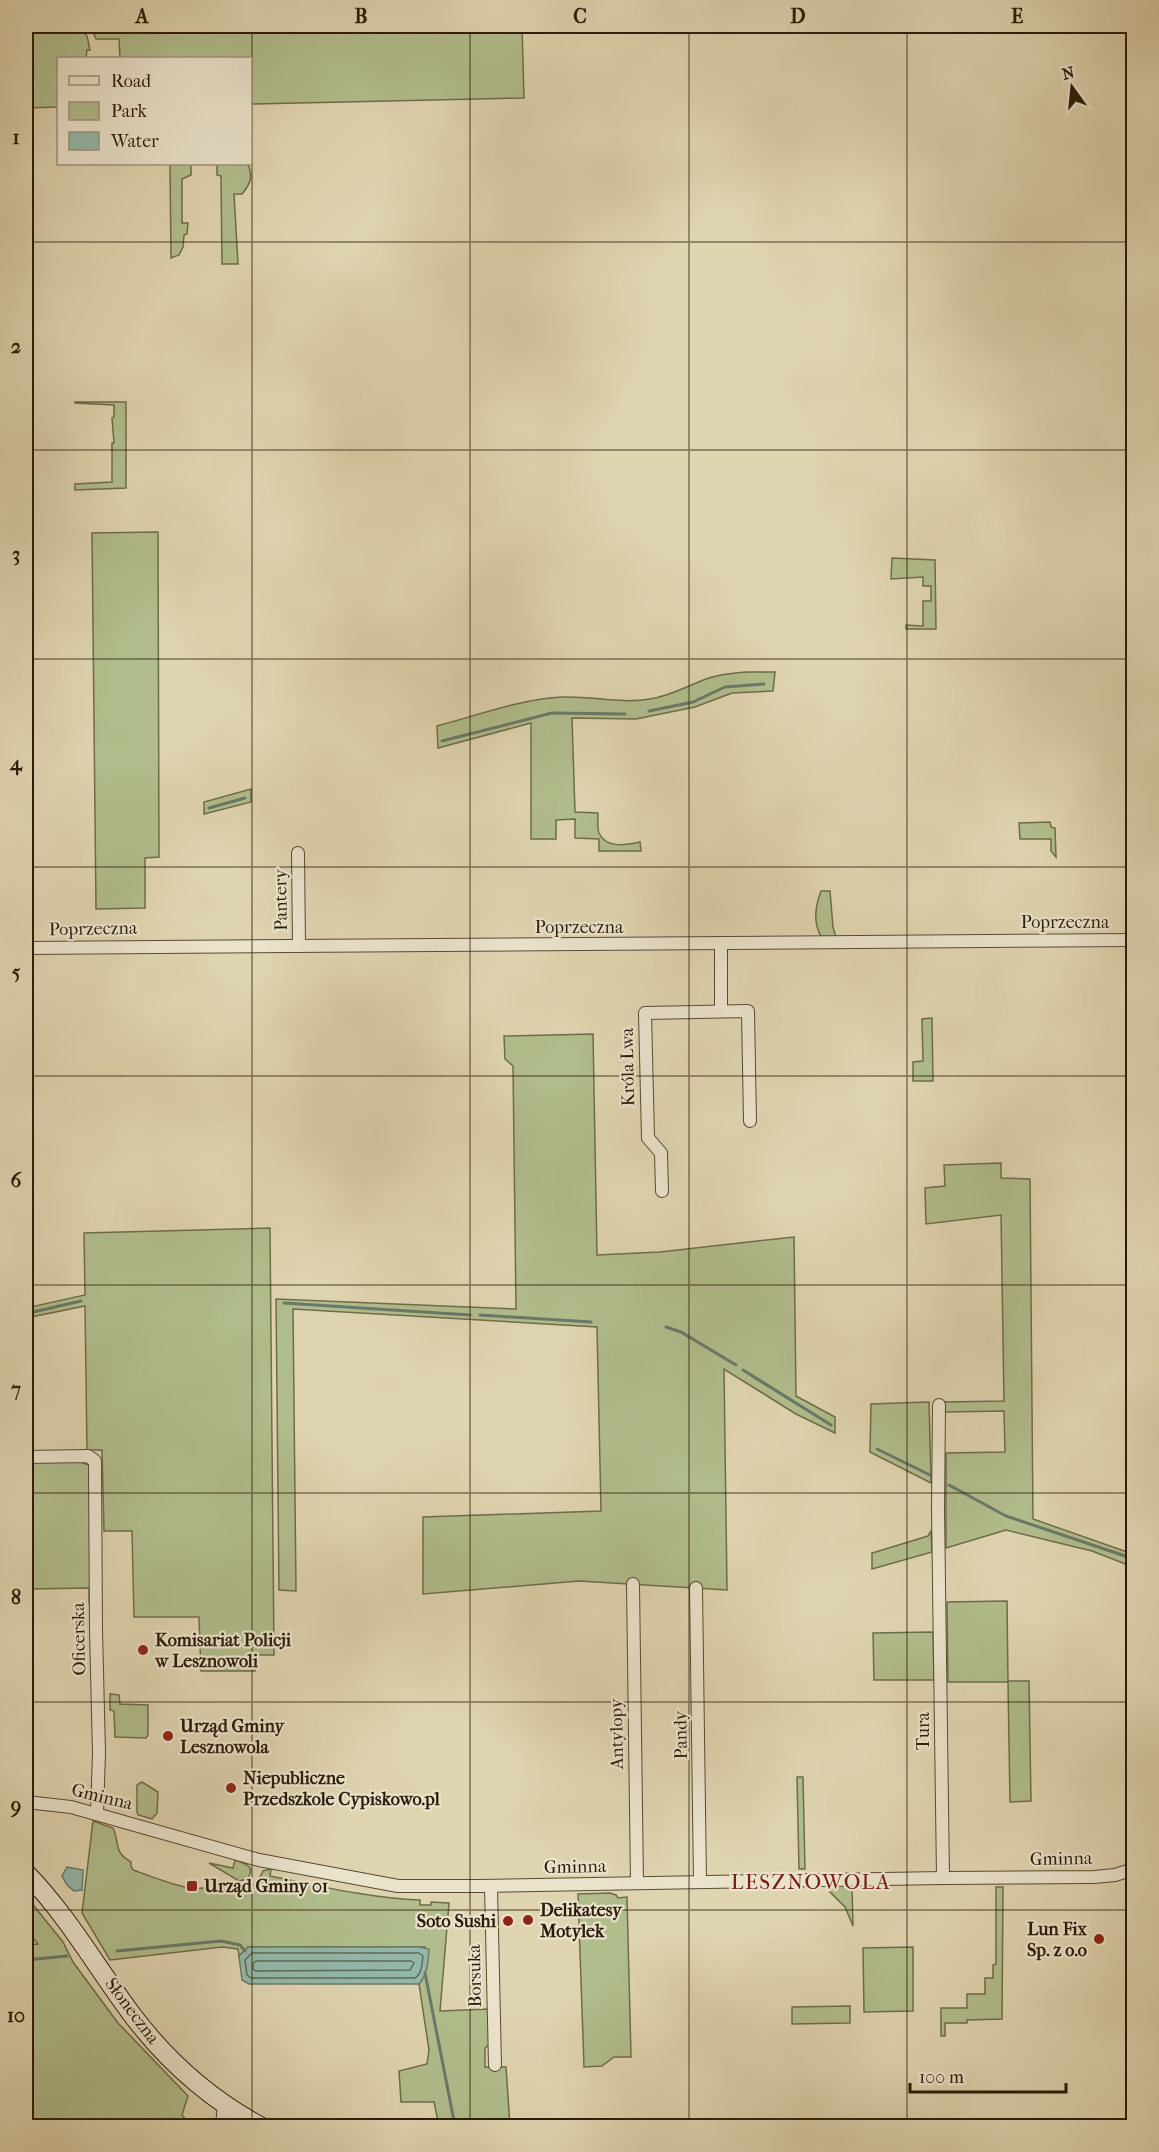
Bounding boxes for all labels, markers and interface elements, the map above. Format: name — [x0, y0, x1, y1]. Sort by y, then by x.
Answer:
text: A — [134, 5, 150, 28]
text: B — [354, 5, 368, 28]
text: C — [573, 5, 587, 28]
text: D — [790, 5, 806, 28]
text: E — [1011, 5, 1023, 28]
legend — [57, 57, 252, 165]
north arrow — [1042, 57, 1102, 117]
text: N — [1060, 62, 1077, 84]
text: Road — [111, 71, 151, 92]
text: Park — [111, 101, 148, 122]
text: 1 — [12, 126, 20, 149]
text: Water — [110, 131, 159, 152]
text: 2 — [11, 335, 21, 358]
text: 3 — [12, 543, 20, 566]
text: 4 — [9, 752, 23, 776]
street label: Pantery — [270, 867, 292, 931]
street label: Poprzeczna — [1021, 912, 1110, 933]
street label: Poprzeczna — [535, 917, 624, 938]
street label: Poprzeczna — [49, 918, 138, 940]
text: 5 — [12, 961, 21, 984]
street label: Króla Lwa — [617, 1027, 639, 1107]
text: 6 — [11, 1169, 23, 1192]
text: 7 — [10, 1378, 21, 1401]
text: 8 — [11, 1586, 21, 1609]
street label: Oficerska — [68, 1602, 90, 1676]
place label: Komisariat Policji w Lesznowoli — [154, 1630, 292, 1672]
marker: Komisariat Policji w Lesznowoli — [136, 1643, 150, 1657]
street label: Antylopy — [606, 1697, 628, 1771]
street label: Pandy — [670, 1709, 692, 1759]
street label: Tura — [913, 1711, 934, 1750]
place label: Urząd Gminy Lesznowola — [179, 1716, 286, 1758]
marker: Urząd Gminy Lesznowola — [161, 1729, 175, 1743]
place label: Niepubliczne Przedszkole Cypiskowo.pl — [243, 1768, 441, 1810]
street label: Gminna — [69, 1779, 135, 1815]
marker: Niepubliczne Przedszkole Cypiskowo.pl — [224, 1781, 238, 1795]
text: 9 — [10, 1795, 21, 1818]
street label: Gminna — [1030, 1848, 1093, 1870]
street label: Gminna — [544, 1856, 607, 1878]
district label: LESZNOWOLA — [731, 1870, 891, 1894]
place label: Urząd Gminy 01 — [203, 1876, 328, 1898]
marker: Urząd Gminy 01 — [185, 1879, 199, 1893]
place label: Delikatesy Motylek — [539, 1900, 623, 1942]
place label: Soto Sushi — [417, 1911, 497, 1932]
marker: Delikatesy Motylek — [521, 1913, 535, 1927]
marker: Soto Sushi — [501, 1914, 515, 1928]
place label: Lun Fix Sp. z o.o — [1027, 1919, 1088, 1961]
marker: Lun Fix Sp. z o.o — [1092, 1932, 1106, 1946]
street label: Borsuka — [464, 1944, 486, 2008]
street label: Słoneczna — [100, 1974, 164, 2049]
text: 10 — [7, 2004, 25, 2027]
scale bar — [910, 2056, 1066, 2094]
text: 100 m — [919, 2067, 964, 2088]

